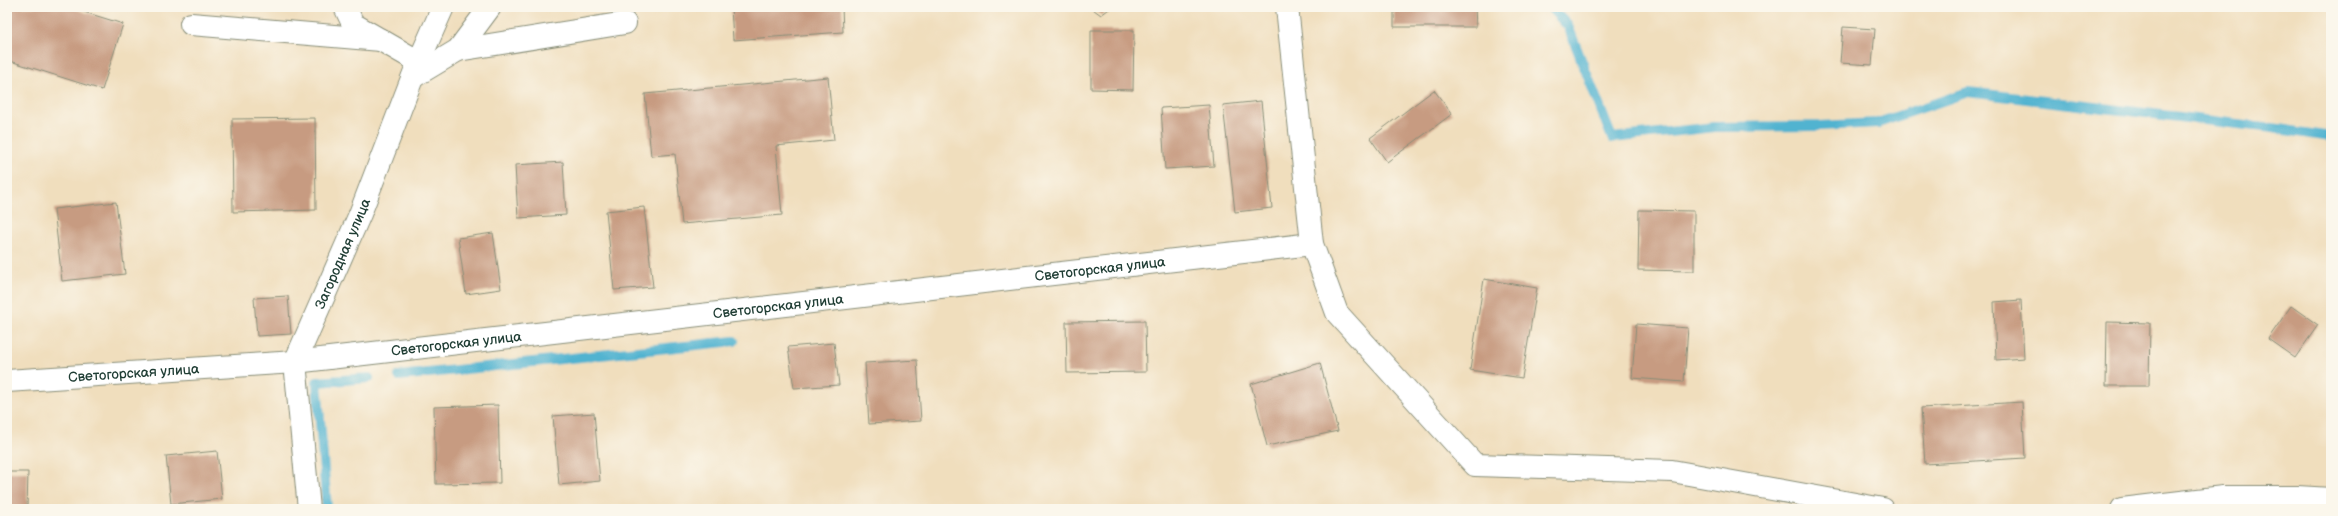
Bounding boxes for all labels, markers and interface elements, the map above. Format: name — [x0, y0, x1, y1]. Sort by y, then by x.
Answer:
street label: Загородная улица — [311, 195, 374, 312]
street label: Светогорская улица — [1034, 253, 1167, 285]
street label: Светогорская улица — [712, 290, 845, 322]
street label: Светогорская улица — [390, 328, 523, 360]
street label: Светогорская улица — [68, 360, 201, 386]

